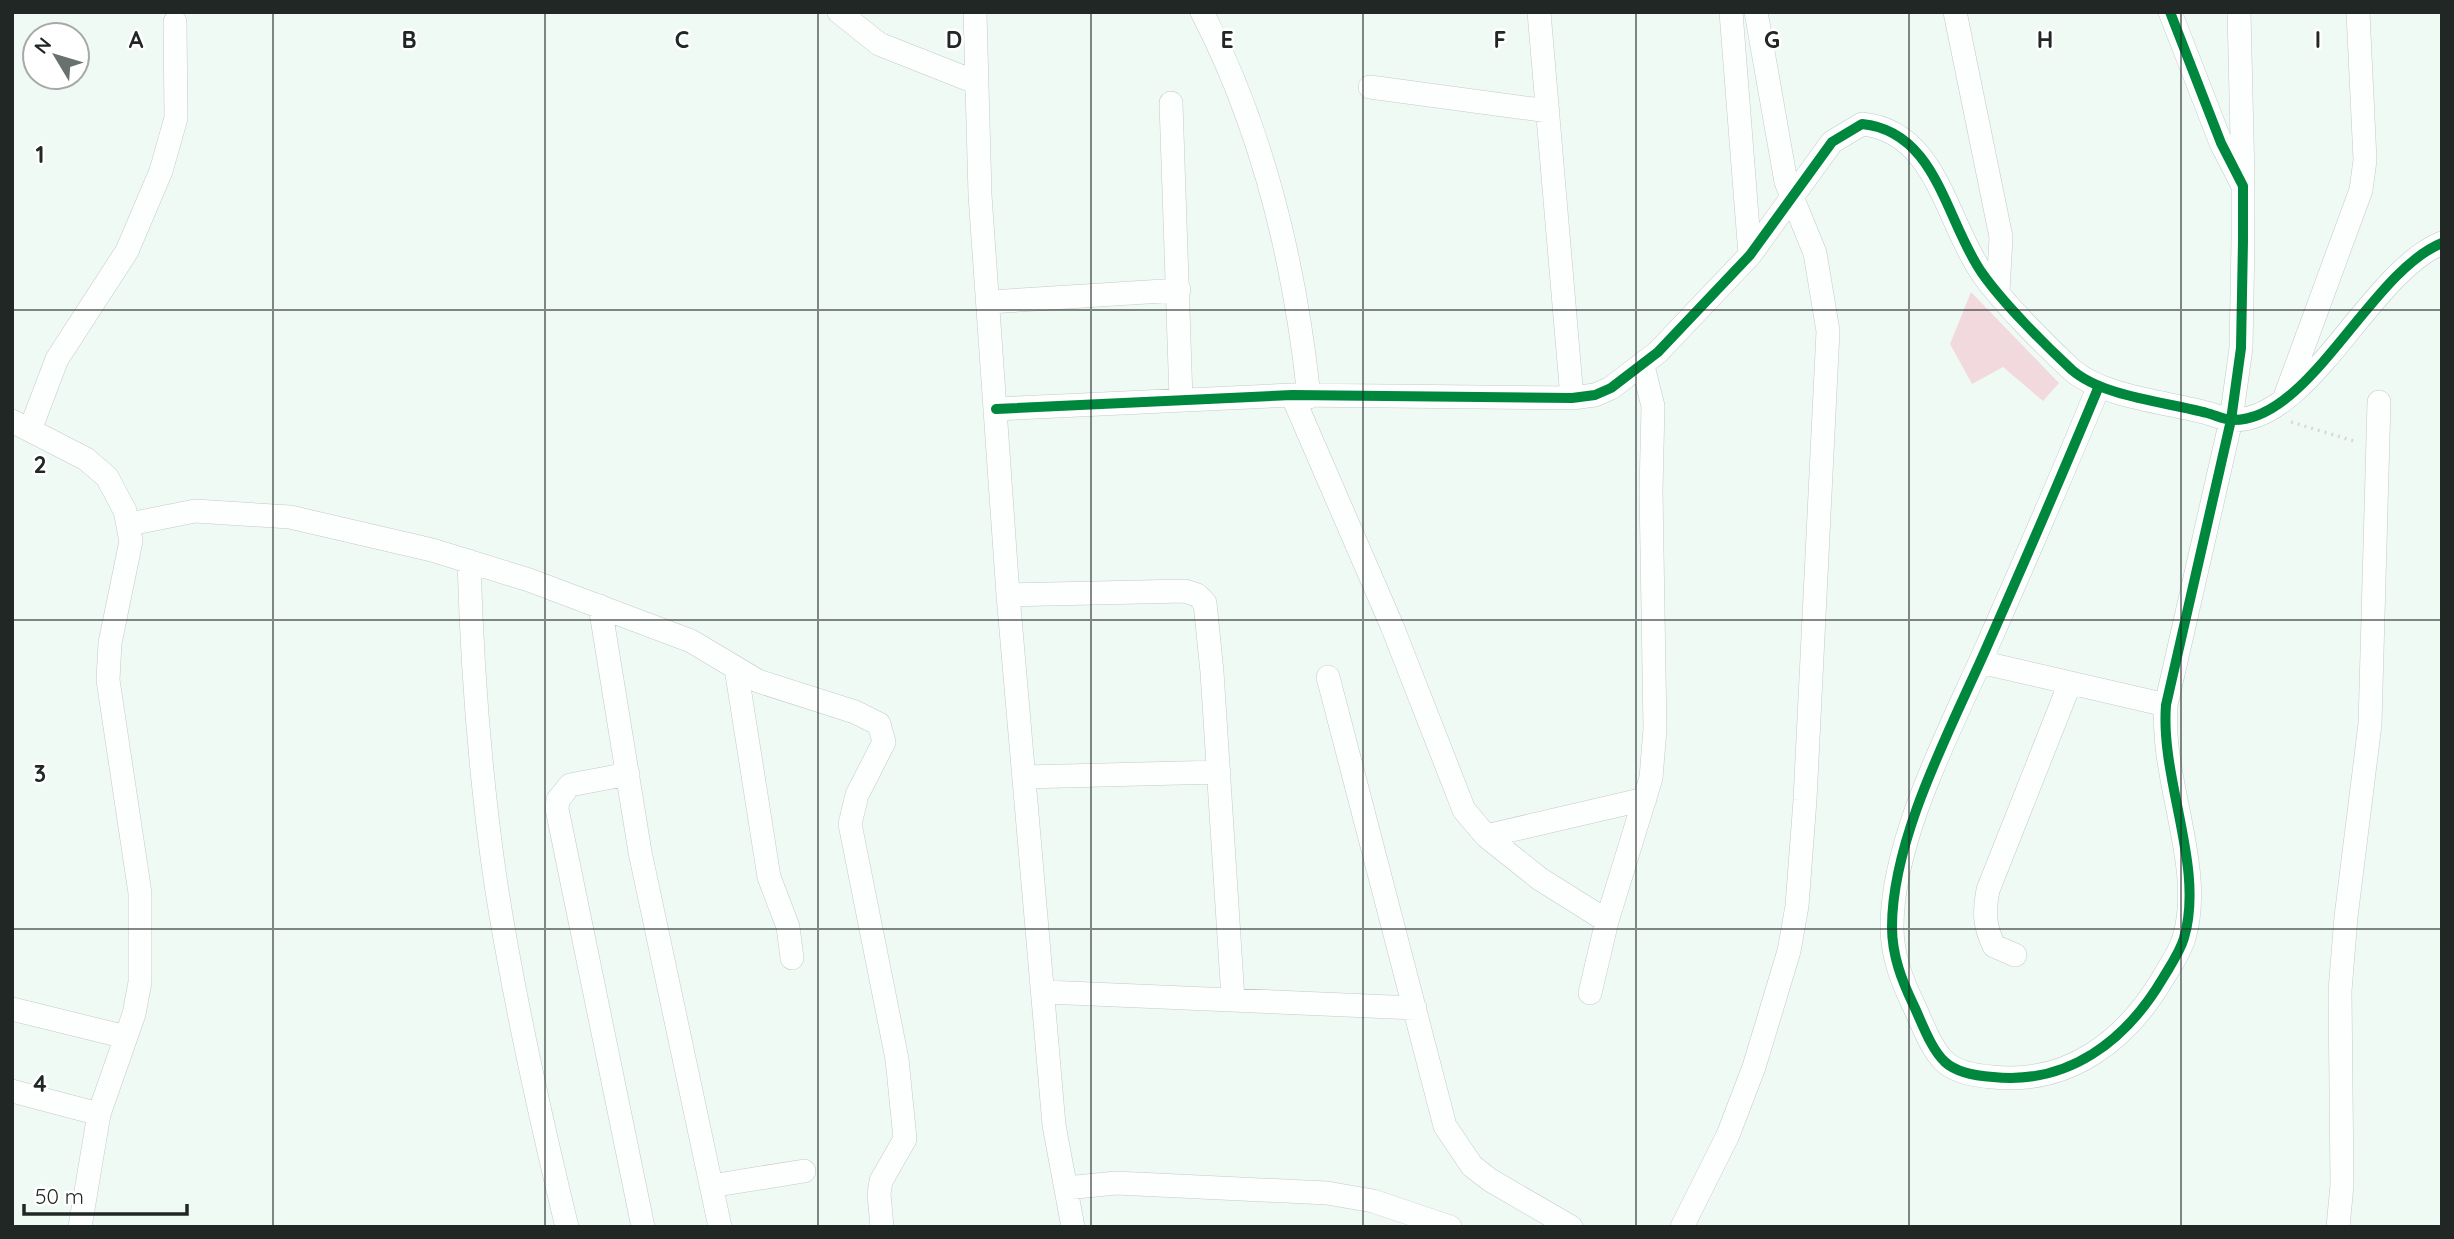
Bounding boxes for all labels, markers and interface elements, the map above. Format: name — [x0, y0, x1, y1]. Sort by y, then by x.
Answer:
north arrow — [21, 21, 91, 91]
text: A — [129, 25, 144, 54]
text: B — [401, 25, 417, 54]
text: C — [675, 25, 689, 54]
text: D — [946, 25, 962, 54]
text: E — [1220, 25, 1234, 54]
text: F — [1494, 25, 1506, 54]
text: G — [1764, 25, 1780, 54]
text: H — [2037, 25, 2053, 54]
text: I — [2315, 25, 2321, 54]
text: N — [29, 33, 56, 58]
text: 1 — [36, 140, 44, 169]
text: 2 — [33, 450, 47, 479]
text: 3 — [34, 759, 46, 788]
text: 4 — [33, 1069, 47, 1098]
scale bar — [24, 1172, 187, 1216]
text: 50 m — [35, 1183, 84, 1209]

